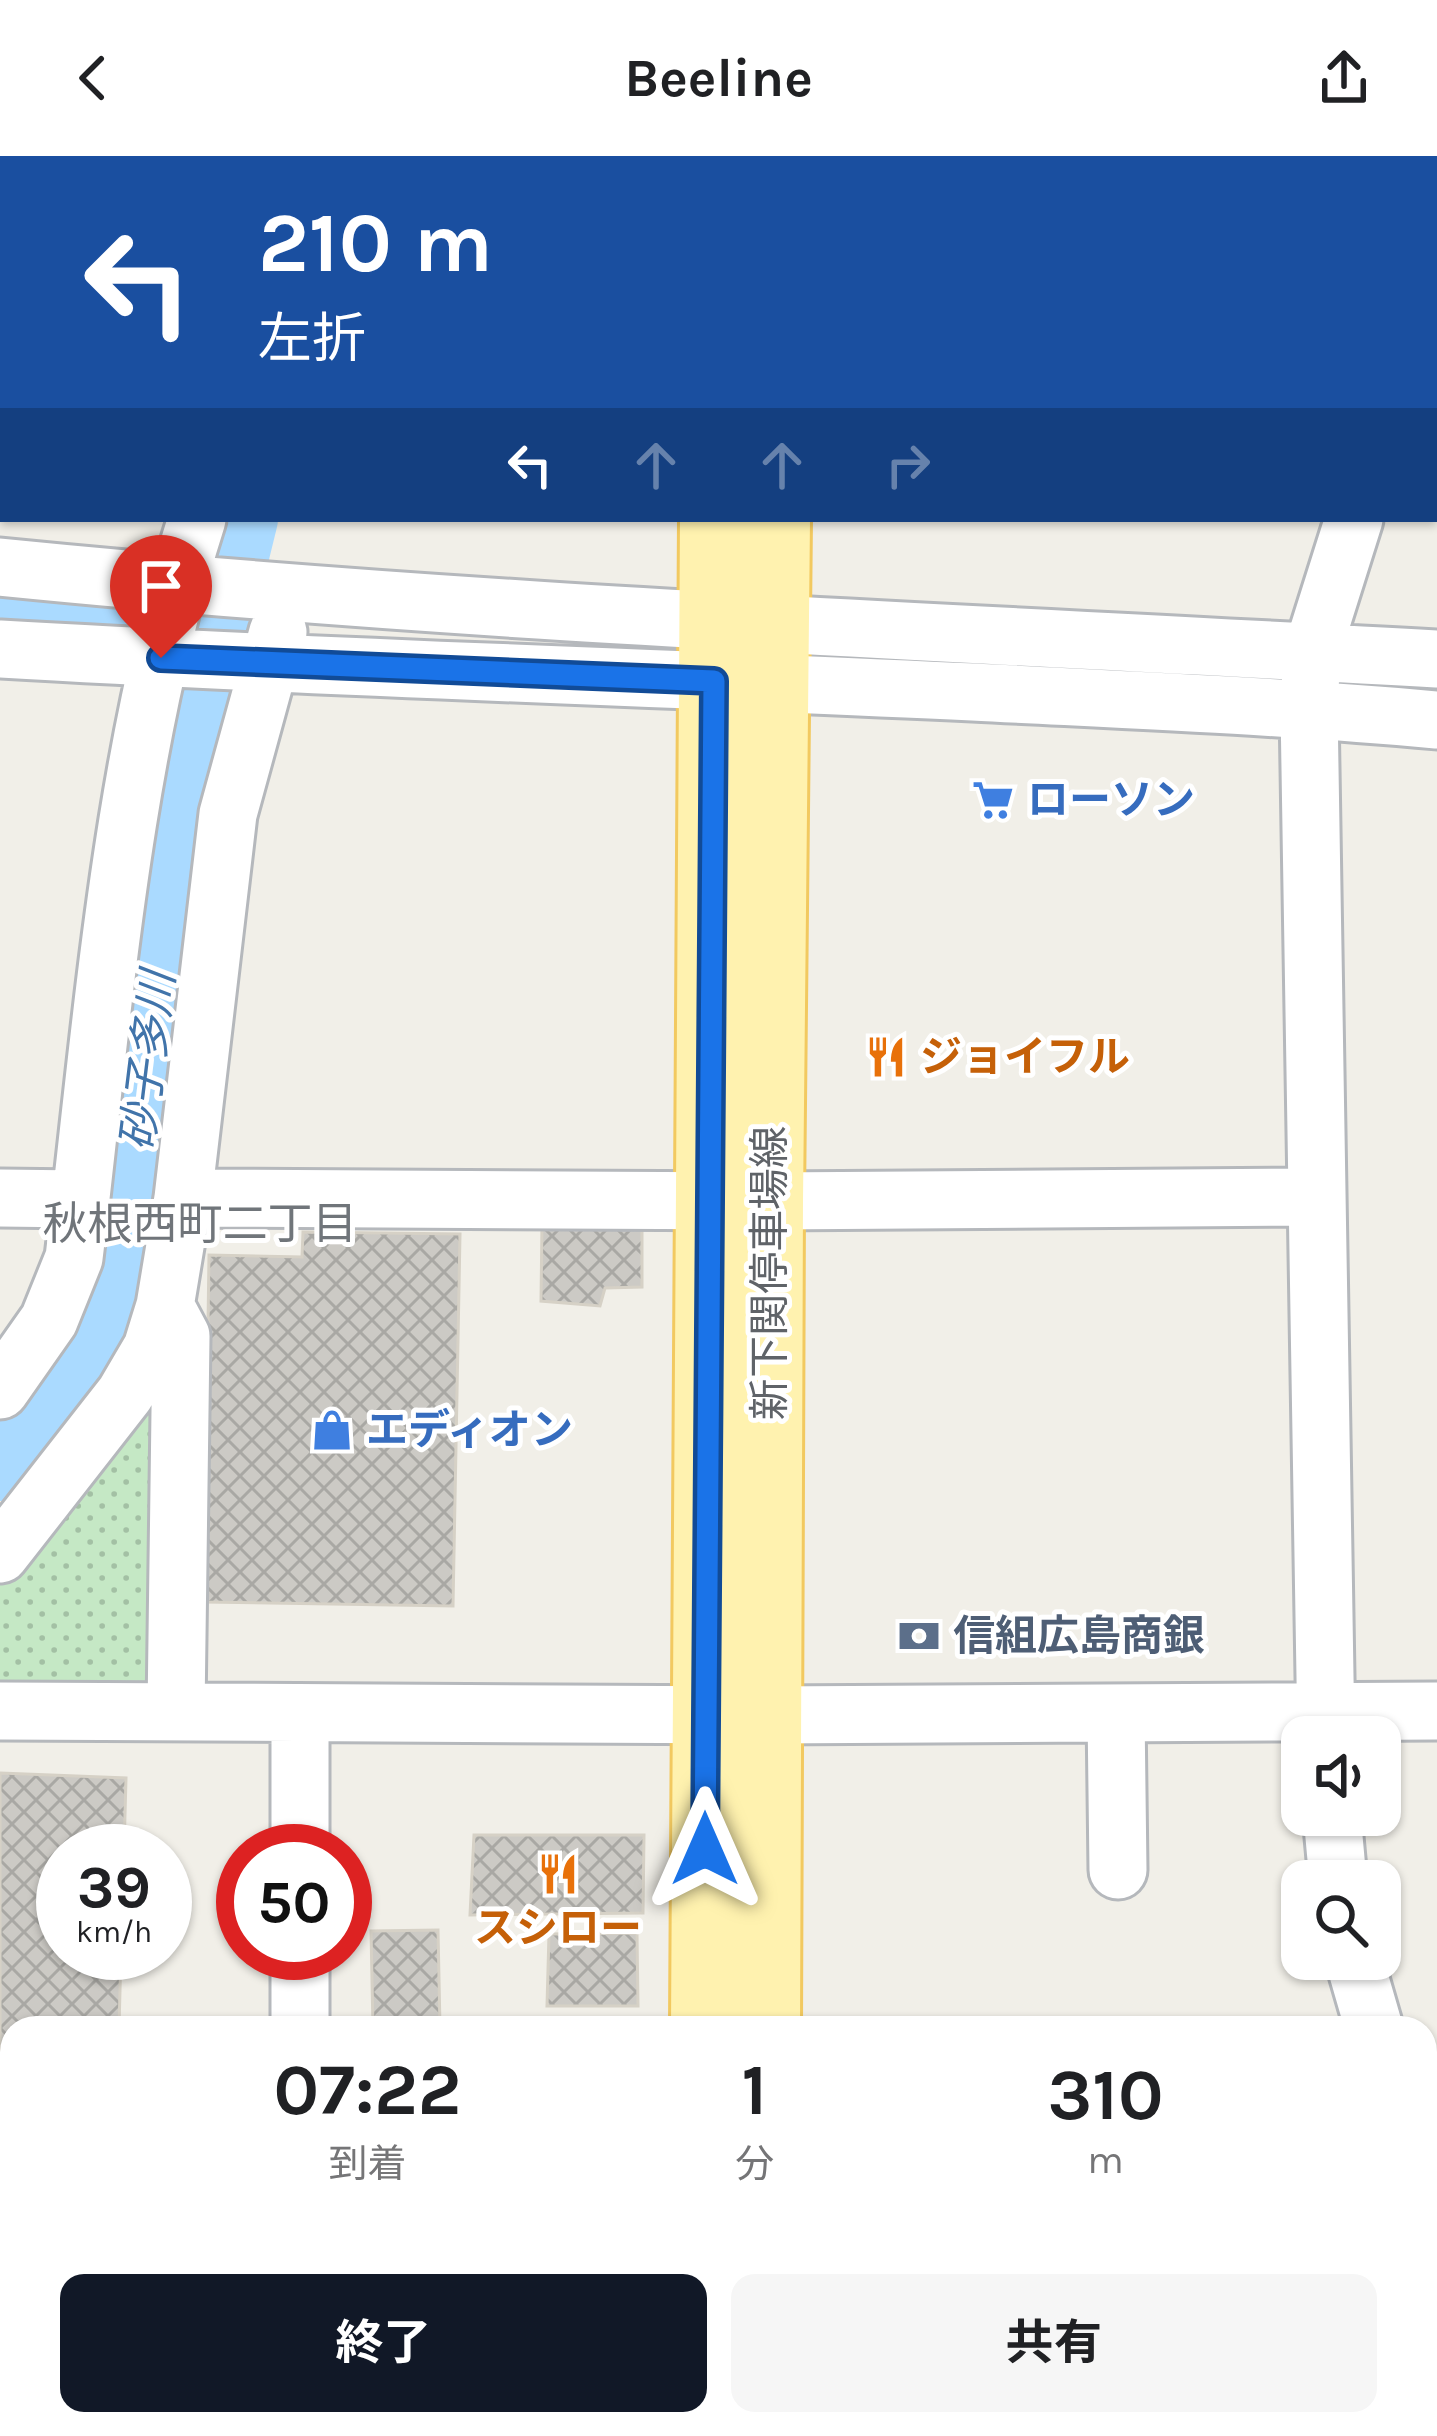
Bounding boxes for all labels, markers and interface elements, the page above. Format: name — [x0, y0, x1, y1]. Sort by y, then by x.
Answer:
icon: back — [60, 45, 126, 111]
icon: share — [1311, 45, 1377, 111]
text: Beeline — [624, 46, 813, 110]
text: 210 m — [258, 194, 493, 292]
icon: left — [60, 204, 216, 360]
text: 左折 — [258, 307, 366, 371]
icon: left — [497, 432, 563, 498]
icon: ahead — [623, 432, 689, 498]
icon: ahead — [749, 432, 815, 498]
icon: right — [875, 432, 941, 498]
pin — [110, 535, 212, 658]
icon: arrive — [128, 553, 194, 619]
place label: ローソン — [1027, 775, 1195, 825]
supermarket icon: ローソン — [970, 777, 1016, 823]
water label: 砂子多川 — [111, 965, 185, 1154]
place label: ジョイフル — [920, 1032, 1130, 1082]
restaurant icon: ジョイフル — [863, 1034, 909, 1080]
street label: 新下関停車場線 — [745, 1126, 795, 1420]
district label: 秋根西町二丁目 — [42, 1198, 358, 1250]
place label: エディオン — [366, 1405, 573, 1455]
shop icon: エディオン — [309, 1407, 355, 1453]
place label: 信組広島商銀 — [953, 1611, 1205, 1661]
bank icon: 信組広島商銀 — [896, 1613, 942, 1659]
map controls — [1281, 1716, 1401, 1980]
button: sound — [1281, 1716, 1401, 1836]
position arrow — [642, 1786, 768, 1912]
speed limit sign: 50 — [216, 1824, 372, 1980]
restaurant icon: スシロー — [535, 1851, 581, 1897]
text: 39 — [77, 1852, 151, 1922]
button: search — [1281, 1860, 1401, 1980]
place label: スシロー — [474, 1903, 642, 1953]
text: km/h — [76, 1914, 152, 1950]
text: 07:22 — [274, 2048, 461, 2132]
text: 1 — [742, 2048, 767, 2132]
text: 310 — [1047, 2053, 1163, 2137]
text: m — [1087, 2137, 1124, 2183]
text: 到着 — [328, 2141, 406, 2187]
text: 分 — [735, 2141, 774, 2187]
button: 終了 — [60, 2274, 707, 2412]
button: 共有 — [731, 2274, 1377, 2412]

